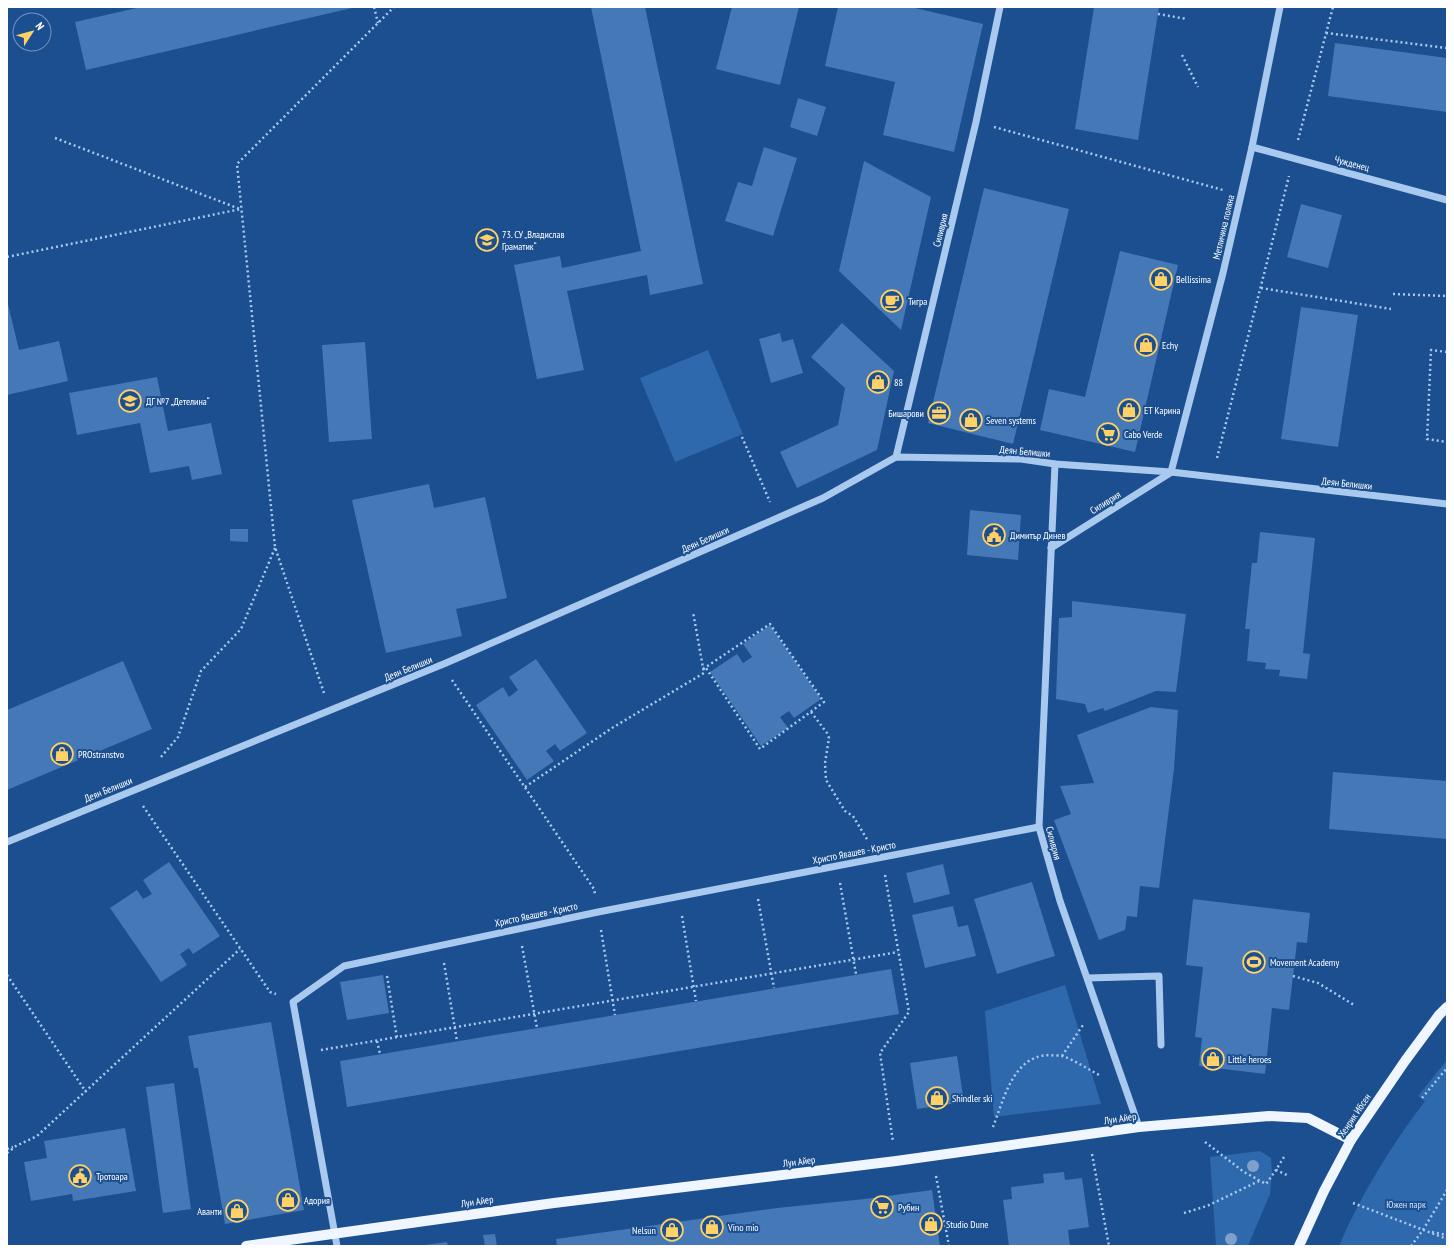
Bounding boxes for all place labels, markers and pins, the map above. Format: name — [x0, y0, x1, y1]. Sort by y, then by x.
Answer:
school or university icon: 73. СУ „Владислав Граматик“ — [474, 227, 500, 253]
place label: 73. СУ „Владислав Граматик“ — [502, 228, 564, 253]
shop icon: Bellissima — [1148, 266, 1174, 292]
place label: Bellissima — [1176, 273, 1211, 286]
cafe icon: Тигра — [879, 288, 905, 314]
place label: Тигра — [908, 295, 927, 308]
shop icon: Echy — [1133, 332, 1159, 358]
place label: Echy — [1162, 339, 1178, 352]
shop icon: 88 — [865, 369, 891, 395]
place label: 88 — [894, 376, 903, 389]
school or university icon: ДГ №7 „Детелина“ — [117, 388, 143, 414]
place label: ДГ №7 „Детелина“ — [146, 395, 210, 408]
shop icon: ЕТ Карина — [1116, 397, 1142, 423]
office icon: Бишарови — [926, 400, 952, 426]
place label: ЕТ Карина — [1144, 404, 1181, 417]
place label: Бишарови — [888, 407, 924, 420]
shop icon: Seven systems — [958, 407, 984, 433]
place label: Seven systems — [986, 414, 1037, 427]
supermarket icon: Cabo Verde — [1095, 421, 1121, 447]
place label: Cabo Verde — [1124, 428, 1162, 441]
public building icon: Димитър Динев — [981, 522, 1007, 548]
place label: Димитър Динев — [1010, 529, 1065, 542]
shop icon: PROstranstvo — [49, 741, 75, 767]
place label: PROstranstvo — [78, 748, 124, 761]
sports icon: Movement Academy — [1241, 949, 1267, 975]
place label: Movement Academy — [1270, 956, 1339, 969]
shop icon: Little heroes — [1200, 1046, 1226, 1072]
place label: Little heroes — [1228, 1053, 1272, 1066]
shop icon: Shindler ski — [924, 1085, 950, 1111]
place label: Shindler ski — [952, 1092, 992, 1105]
public building icon: Тротоара — [67, 1163, 93, 1189]
place label: Тротоара — [96, 1170, 128, 1183]
shop icon: Адория — [275, 1187, 301, 1213]
place label: Адория — [304, 1194, 330, 1207]
supermarket icon: Рубин — [869, 1194, 895, 1220]
shop icon: Аванти — [224, 1198, 250, 1224]
place label: Рубин — [898, 1201, 919, 1214]
place label: Аванти — [197, 1205, 222, 1218]
shop icon: Studio Dune — [918, 1211, 944, 1237]
shop icon: Vino mio — [699, 1214, 725, 1240]
shop icon: Nelsun — [659, 1217, 685, 1243]
place label: Studio Dune — [946, 1218, 988, 1231]
place label: Vino mio — [727, 1221, 759, 1234]
place label: Nelsun — [632, 1224, 656, 1237]

